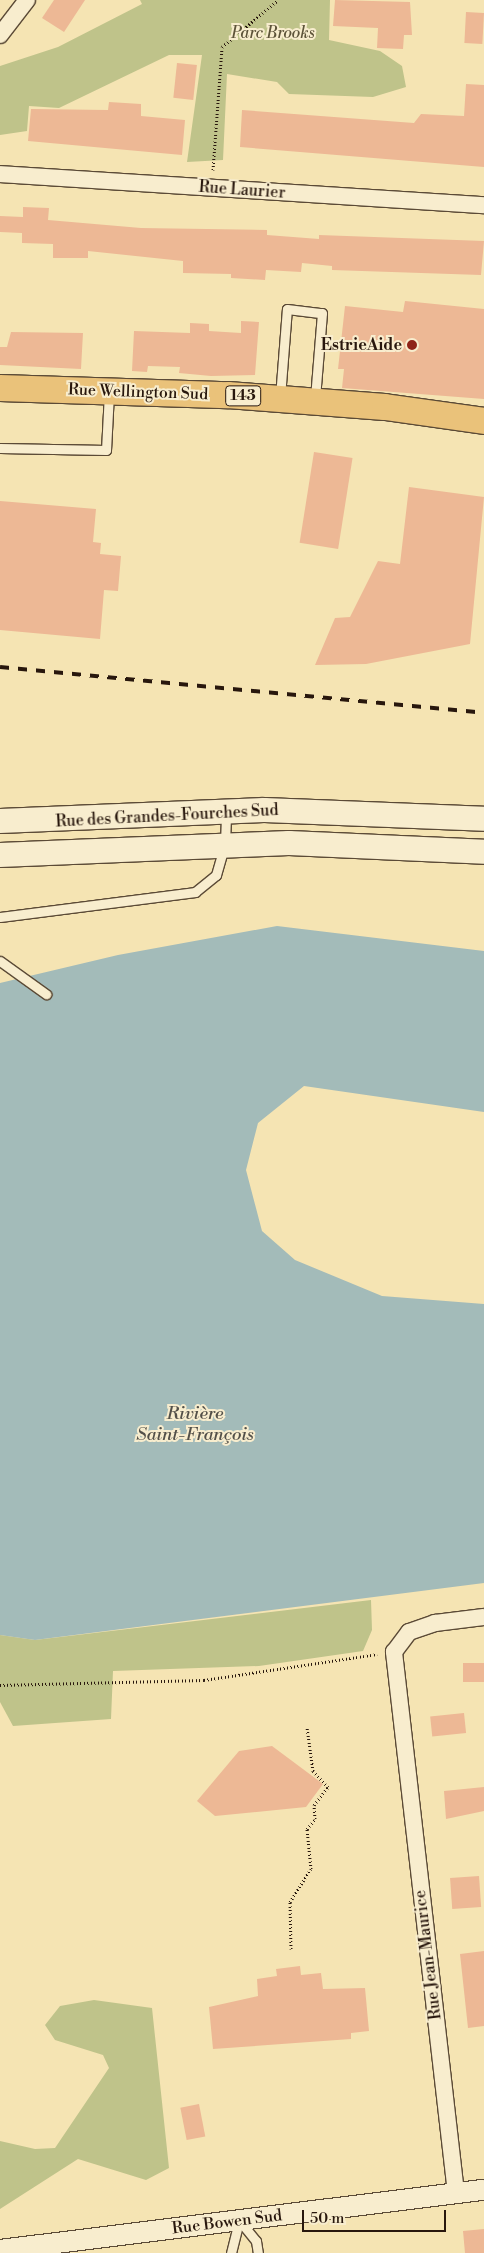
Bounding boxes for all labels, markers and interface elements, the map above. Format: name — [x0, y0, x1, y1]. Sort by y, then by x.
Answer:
park label: Parc Brooks — [231, 23, 315, 43]
street label: Rue Laurier — [198, 177, 286, 203]
place label: EstrieAide — [321, 335, 402, 355]
marker: EstrieAide — [406, 339, 418, 351]
street label: Rue Wellington Sud — [68, 380, 208, 404]
road number: 143 — [224, 384, 262, 408]
street label: Rue des Grandes-Fourches Sud — [55, 801, 279, 831]
water label: Rivière Saint-François — [136, 1404, 254, 1446]
street label: Rue Jean-Maurice — [411, 1889, 445, 2021]
scale bar — [304, 2200, 448, 2232]
street label: Rue Bowen Sud — [171, 2206, 283, 2238]
text: 50 m — [310, 2209, 344, 2228]

